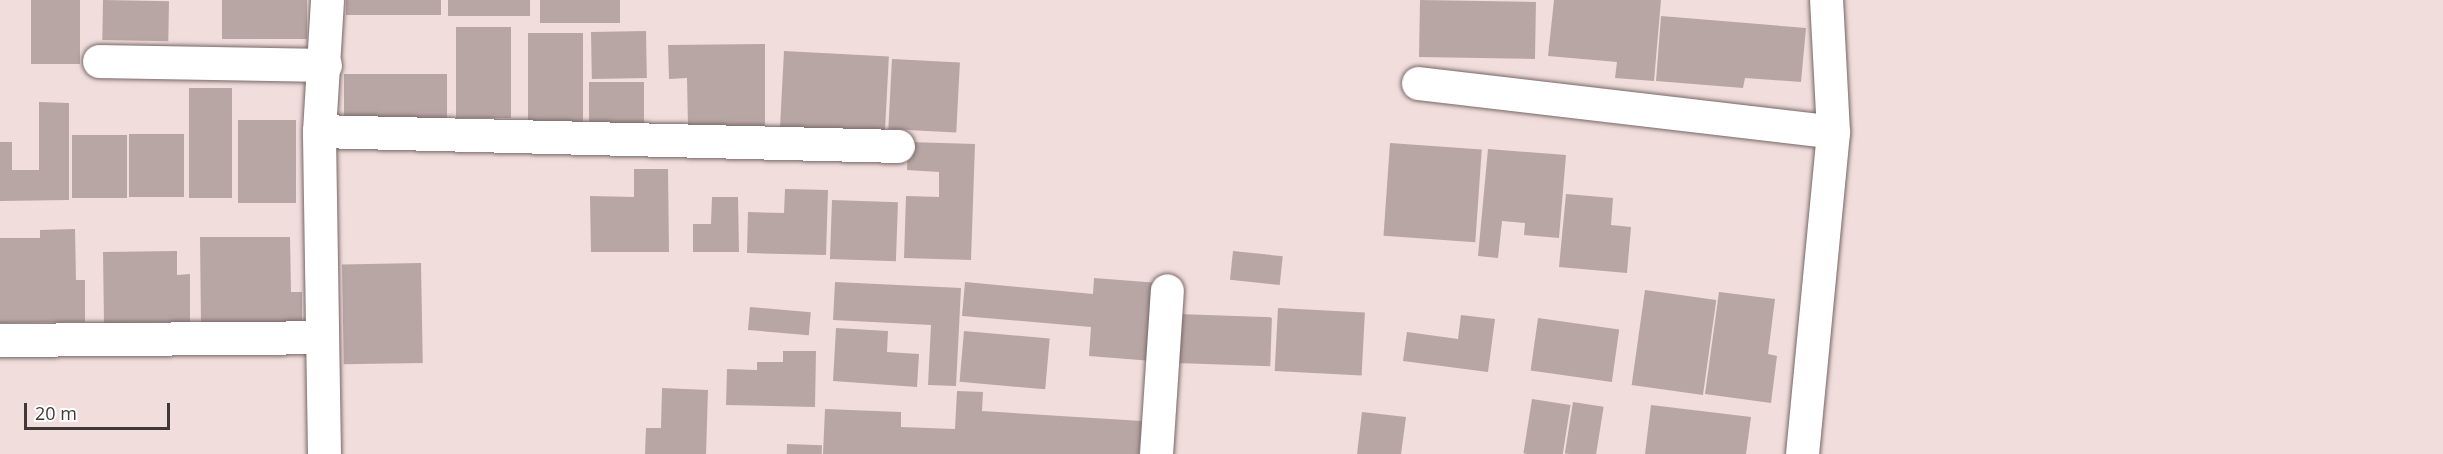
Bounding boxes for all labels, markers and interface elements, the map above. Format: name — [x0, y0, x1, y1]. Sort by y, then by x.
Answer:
scale bar — [27, 391, 172, 429]
text: 20 m — [35, 401, 77, 425]

